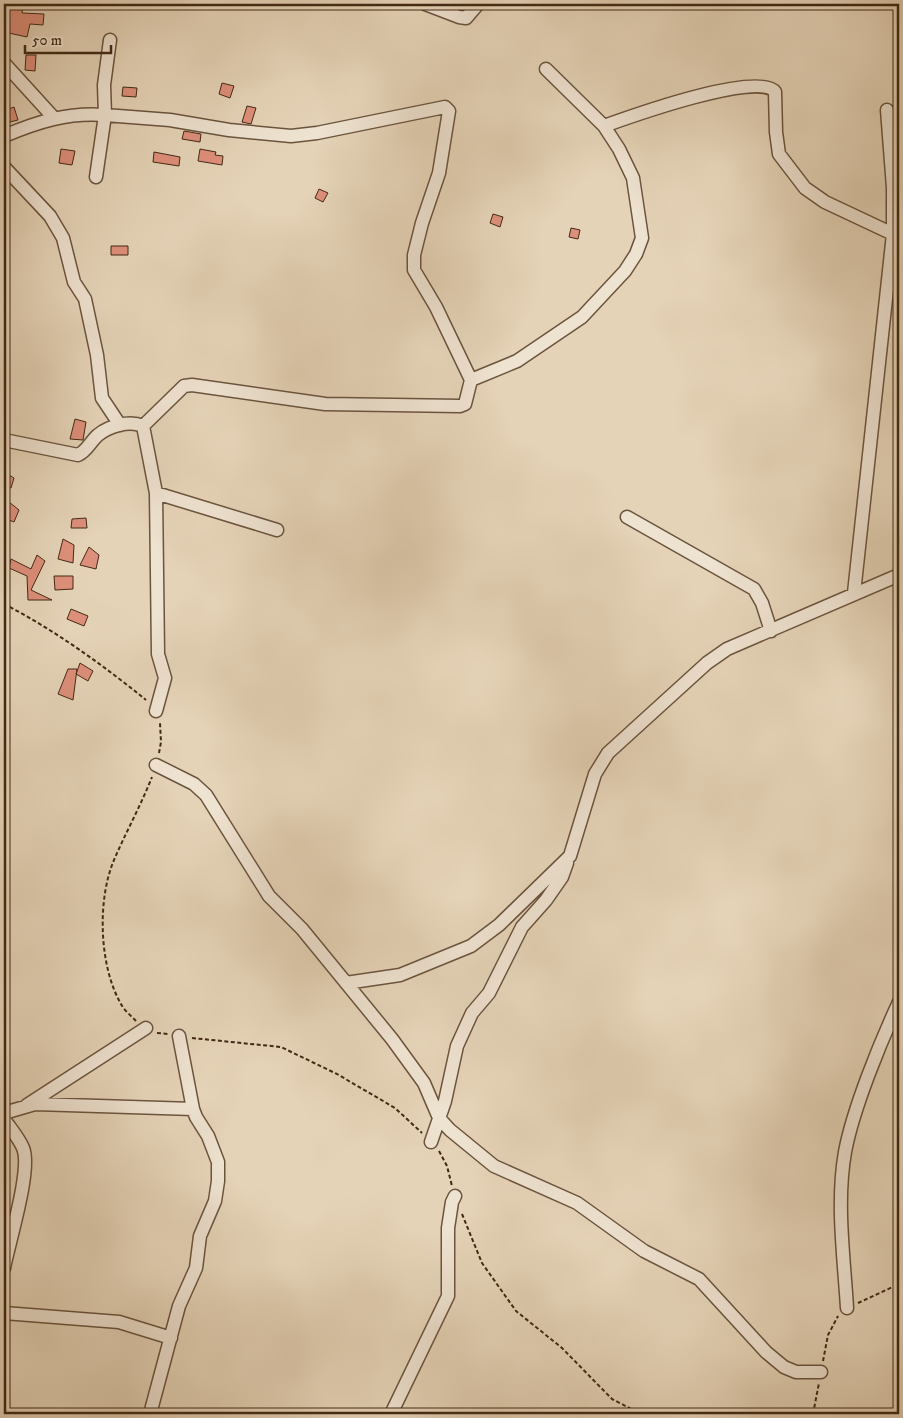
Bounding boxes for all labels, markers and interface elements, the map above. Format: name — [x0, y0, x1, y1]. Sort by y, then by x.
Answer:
scale bar — [25, 22, 111, 54]
text: 50 m — [32, 31, 62, 50]

